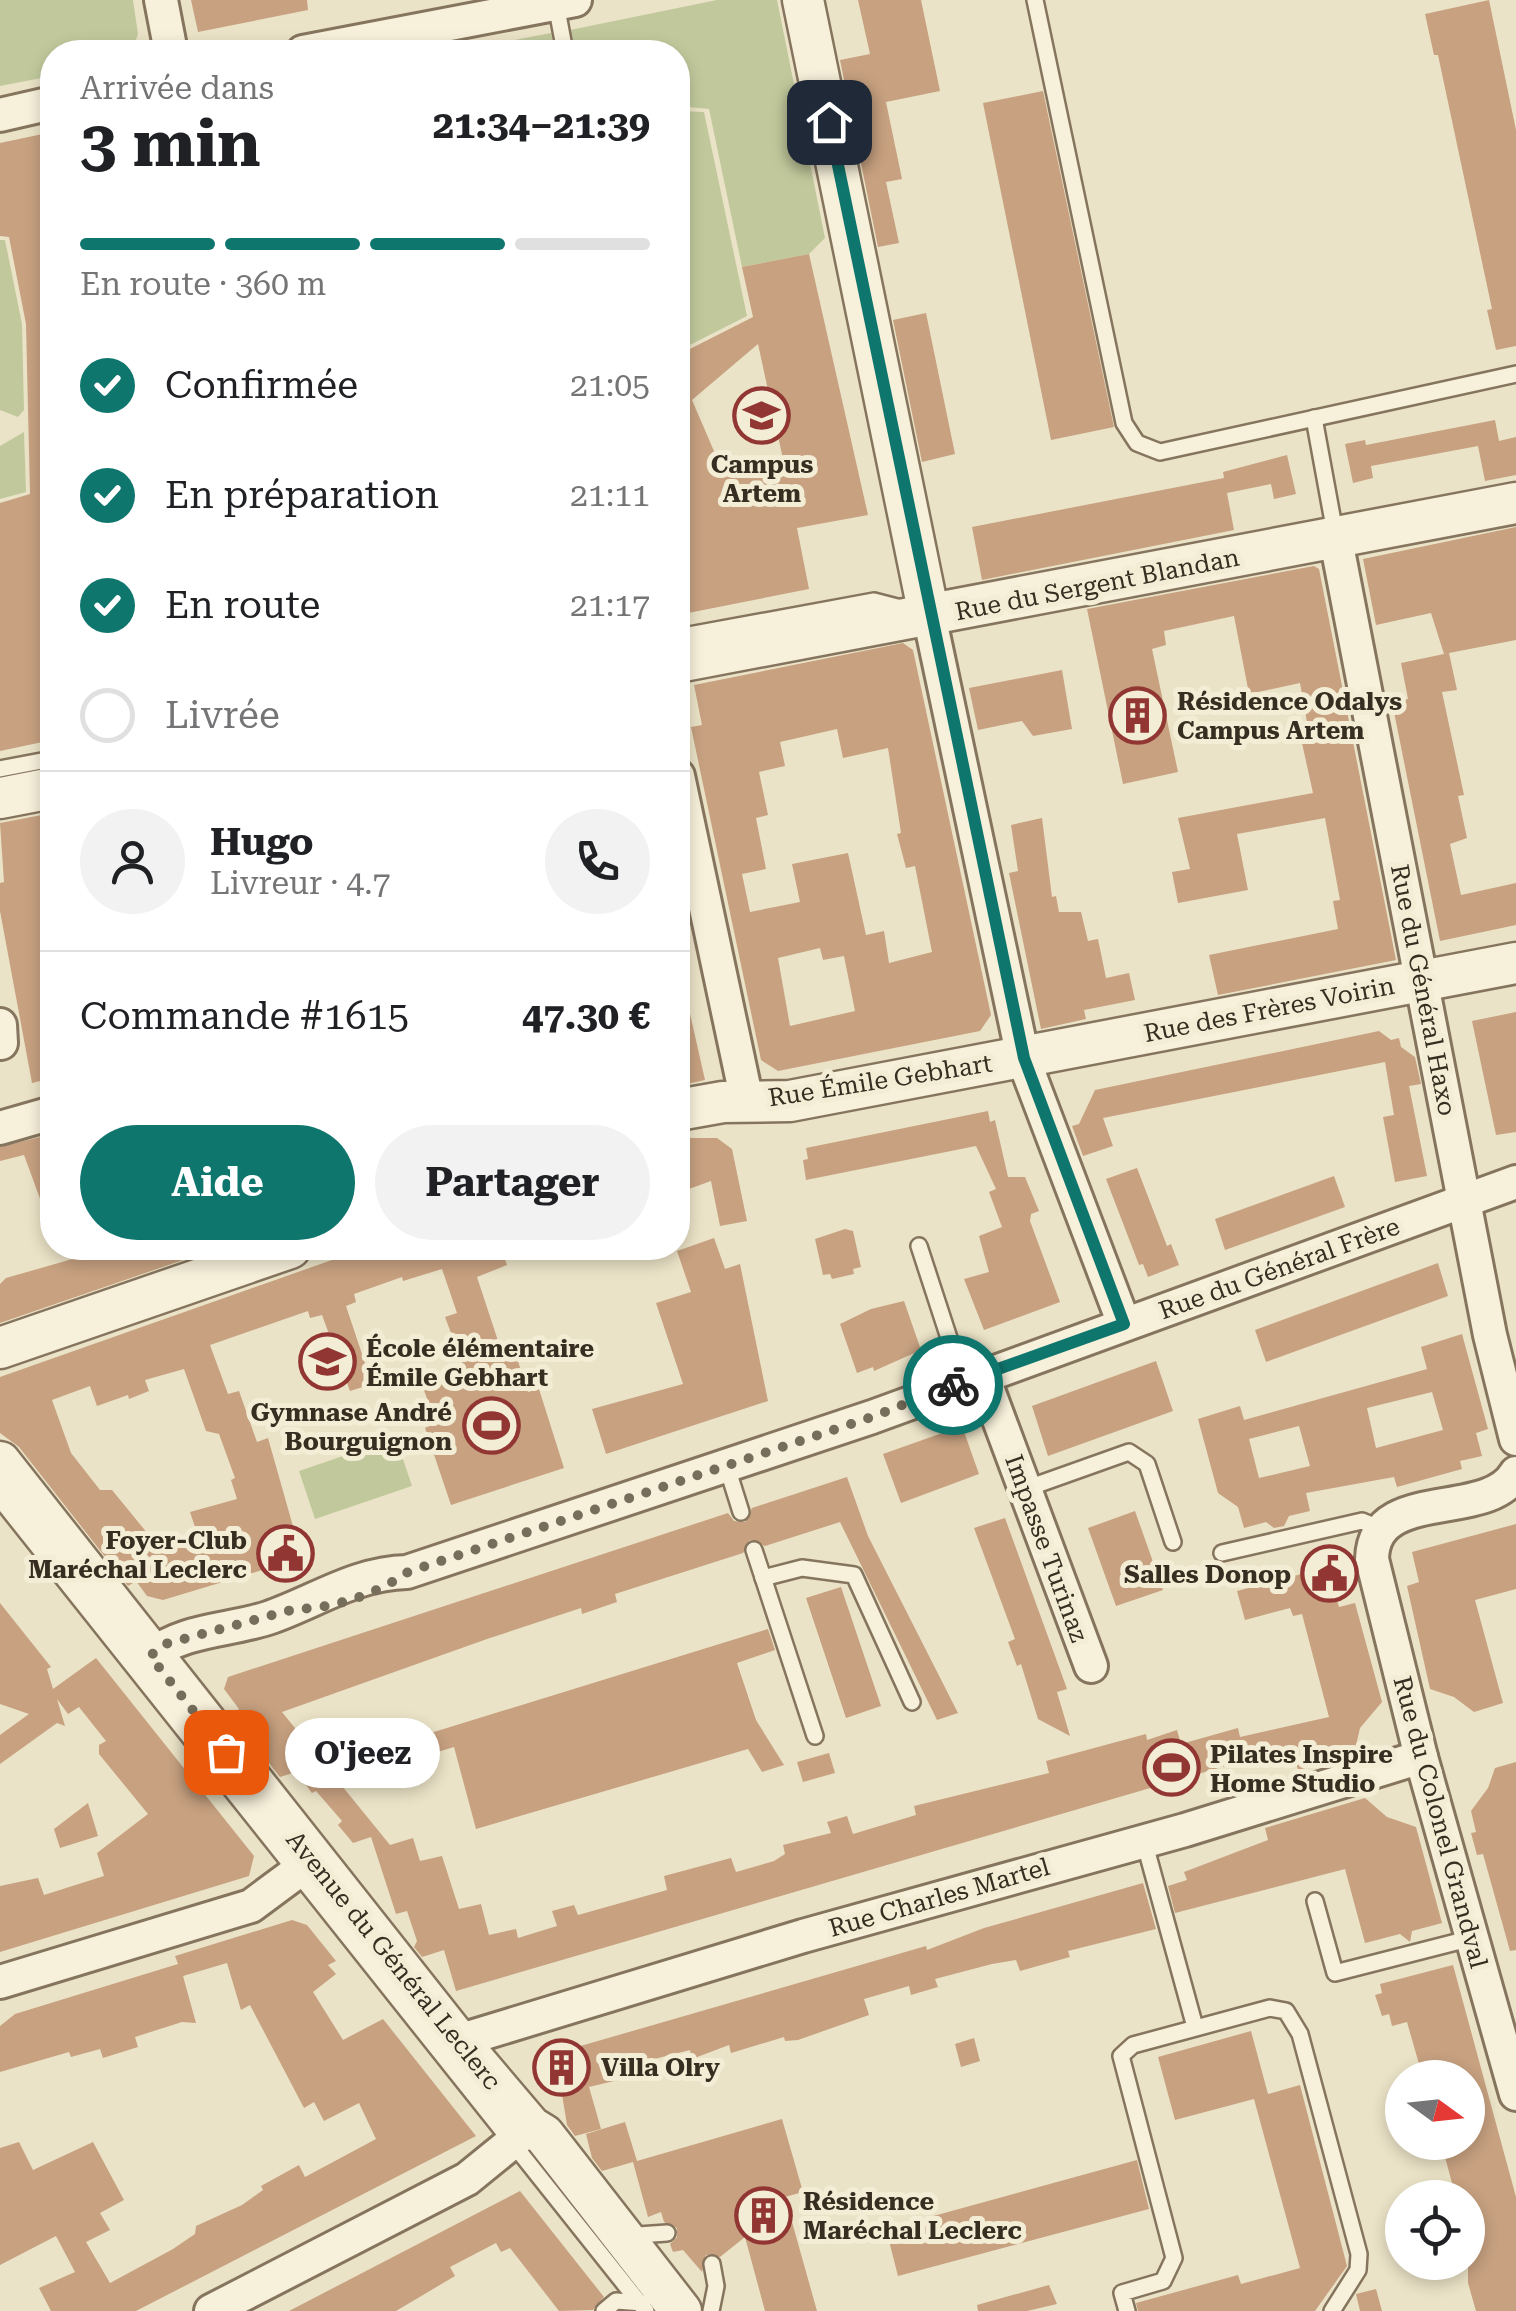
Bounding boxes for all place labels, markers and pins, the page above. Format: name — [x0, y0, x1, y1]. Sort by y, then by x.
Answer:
pin — [787, 80, 872, 165]
school or university icon: Campus Artem — [732, 385, 792, 445]
place label: Campus Artem — [711, 450, 813, 508]
building icon: Résidence Odalys Campus Artem — [1108, 685, 1168, 745]
place label: Résidence Odalys Campus Artem — [1177, 687, 1402, 745]
school or university icon: École élémentaire Émile Gebhart — [297, 1332, 357, 1392]
place label: École élémentaire Émile Gebhart — [366, 1333, 594, 1392]
sports icon: Gymnase André Bourguignon — [461, 1396, 521, 1456]
place label: Gymnase André Bourguignon — [250, 1398, 452, 1456]
public building icon: Foyer-Club Maréchal Leclerc — [256, 1524, 316, 1584]
place label: Foyer-Club Maréchal Leclerc — [28, 1526, 247, 1584]
public building icon: Salles Donop — [1300, 1544, 1360, 1604]
place label: Salles Donop — [1124, 1560, 1291, 1589]
pin — [184, 1710, 269, 1795]
callout: O'jeez — [286, 1717, 441, 1787]
sports icon: Pilates Inspire Home Studio — [1141, 1738, 1201, 1798]
place label: Pilates Inspire Home Studio — [1210, 1740, 1393, 1798]
building icon: Villa Olry — [532, 2037, 592, 2097]
place label: Villa Olry — [601, 2053, 720, 2082]
building icon: Résidence Maréchal Leclerc — [734, 2185, 794, 2245]
place label: Résidence Maréchal Leclerc — [803, 2187, 1022, 2245]

